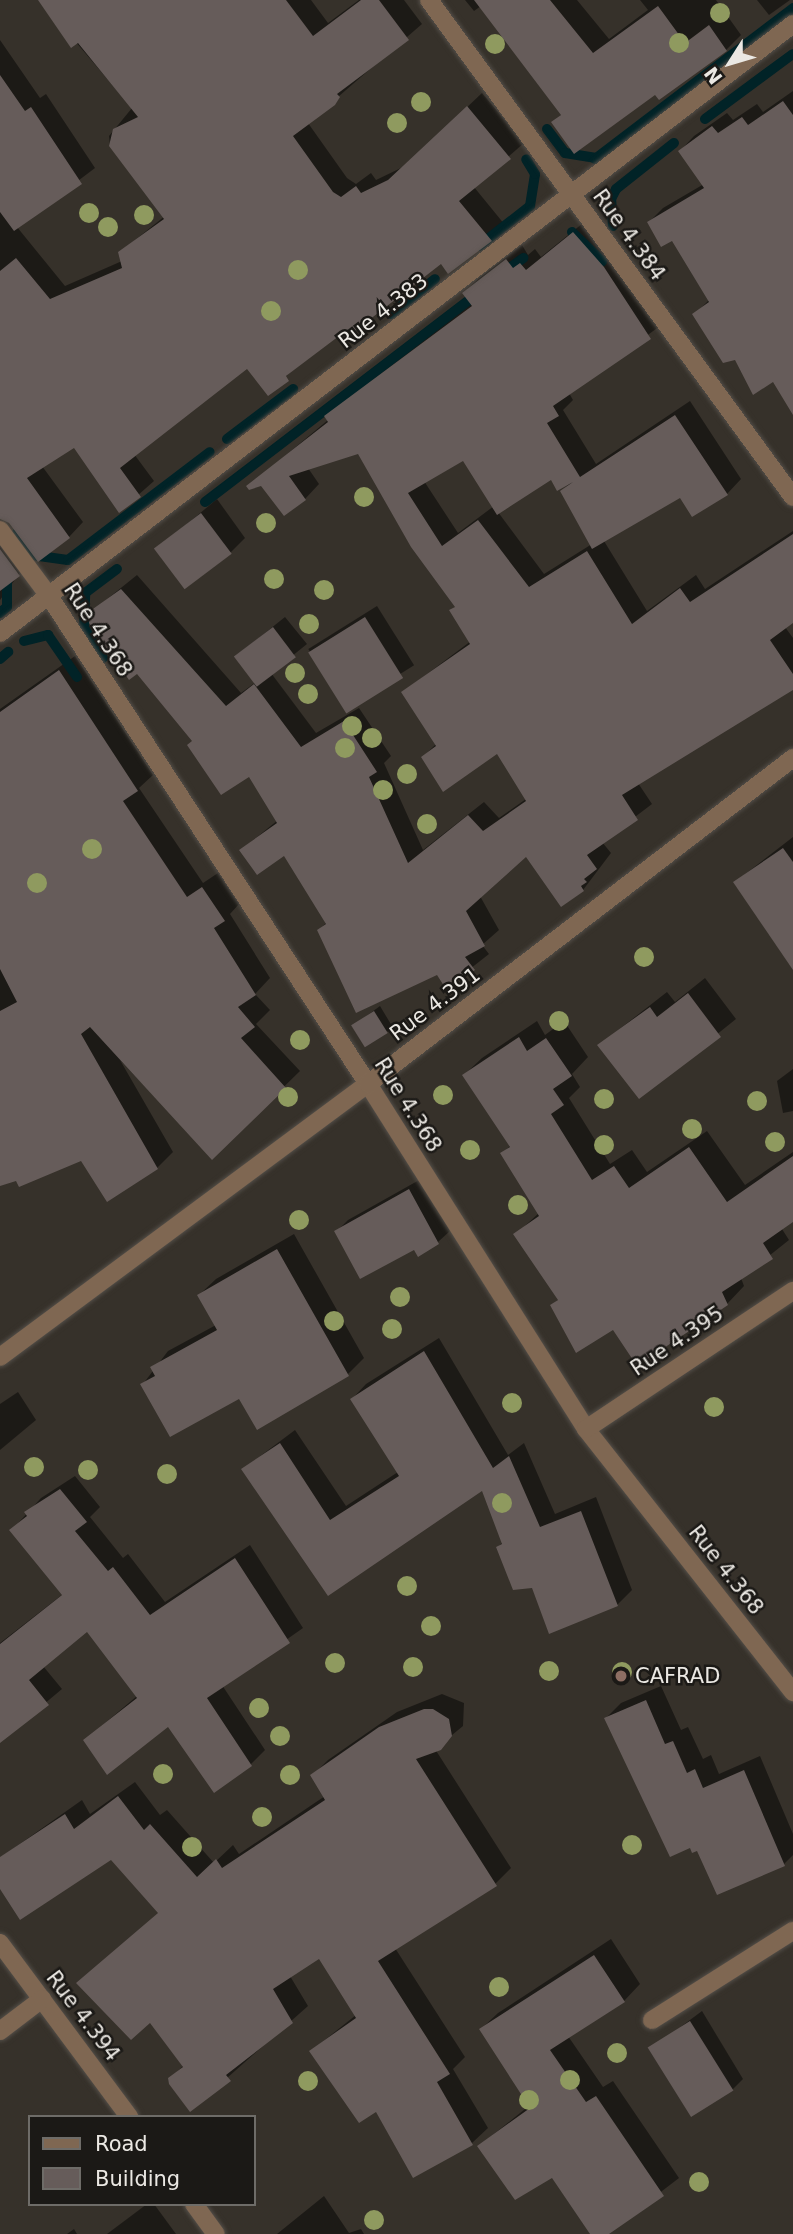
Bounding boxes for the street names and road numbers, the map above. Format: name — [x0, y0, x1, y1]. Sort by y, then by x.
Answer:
street label: Rue 4.384 — [587, 184, 671, 286]
street label: Rue 4.383 — [333, 268, 433, 354]
street label: Rue 4.368 — [58, 578, 138, 682]
street label: Rue 4.391 — [385, 962, 485, 1046]
street label: Rue 4.368 — [369, 1053, 447, 1157]
street label: Rue 4.395 — [626, 1301, 728, 1381]
street label: Rue 4.368 — [683, 1520, 769, 1620]
street label: Rue 4.394 — [41, 1966, 125, 2066]

